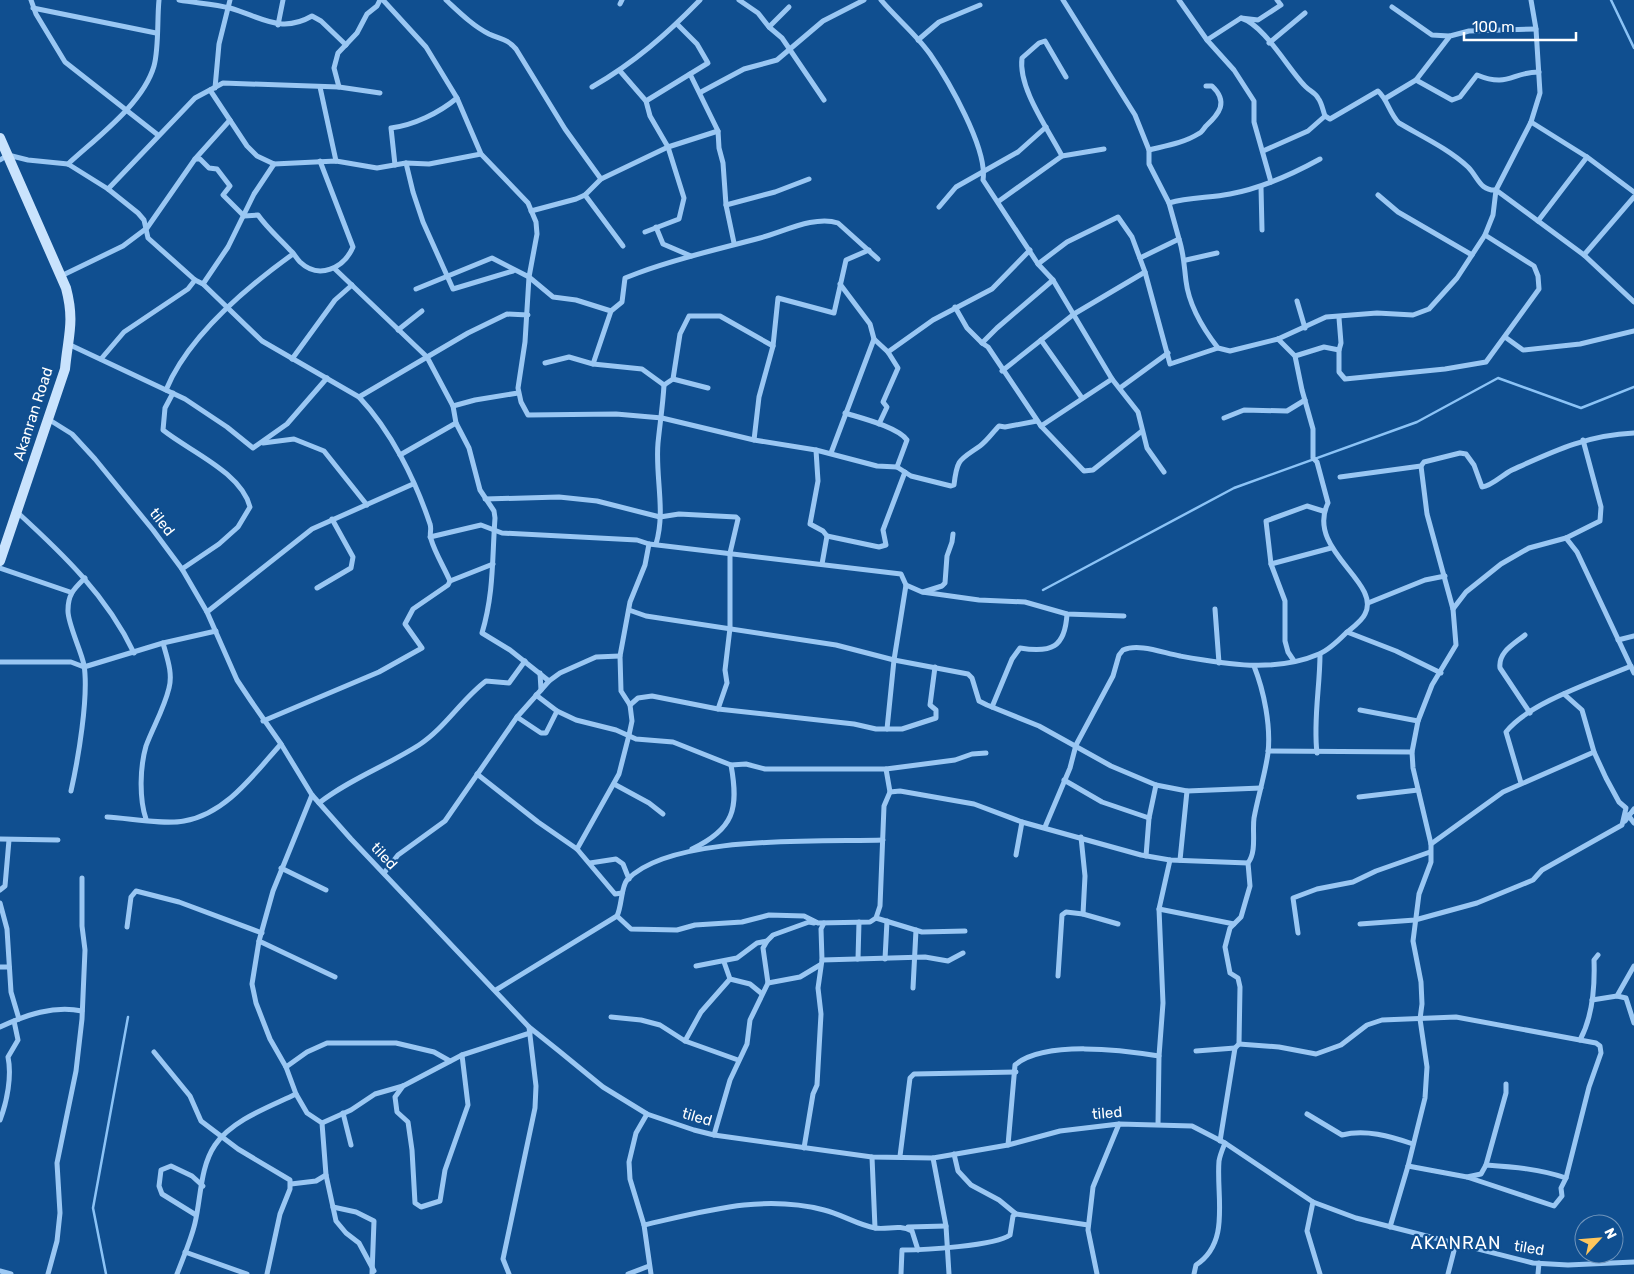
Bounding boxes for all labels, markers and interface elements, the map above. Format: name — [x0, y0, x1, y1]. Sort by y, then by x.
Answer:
scale bar — [1464, 10, 1576, 42]
text: 100 m — [1472, 18, 1514, 36]
street label: Akanran Road — [9, 365, 57, 463]
street label: tiled — [146, 504, 178, 540]
street label: tiled — [367, 839, 401, 873]
street label: tiled — [1091, 1103, 1123, 1123]
street label: tiled — [680, 1104, 714, 1130]
north arrow — [1574, 1214, 1624, 1264]
text: N — [1600, 1225, 1620, 1242]
district label: AKANRAN — [1411, 1232, 1501, 1254]
street label: tiled — [1513, 1237, 1545, 1259]

